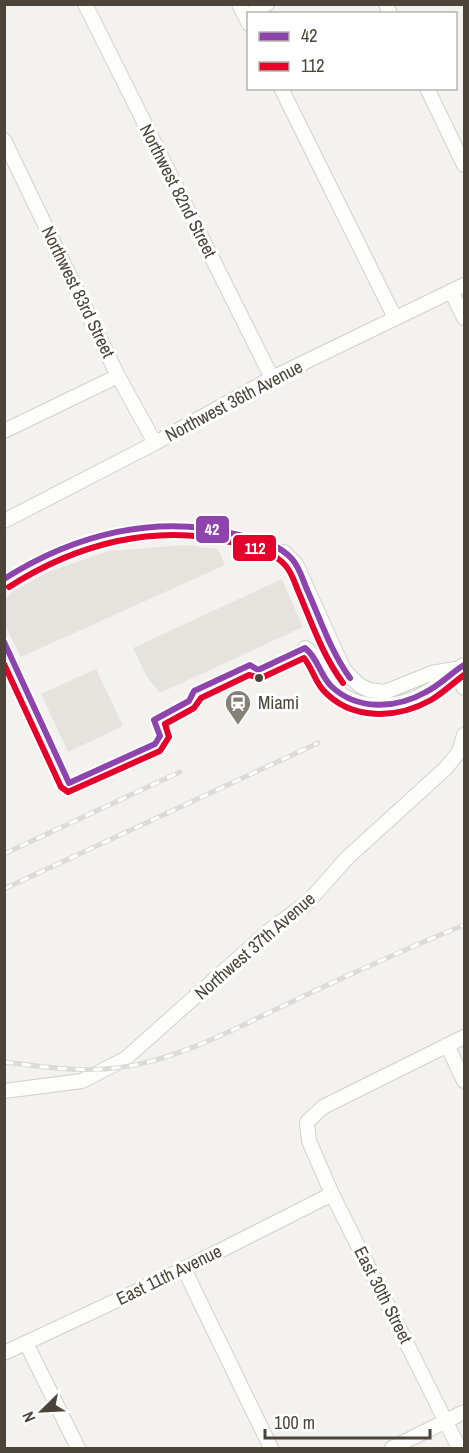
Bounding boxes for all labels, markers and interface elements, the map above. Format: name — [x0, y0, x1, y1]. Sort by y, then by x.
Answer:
legend — [247, 12, 457, 90]
text: 42 — [301, 23, 317, 48]
text: 112 — [301, 53, 325, 78]
street label: Northwest 82nd Street — [134, 120, 223, 262]
street label: Northwest 83rd Street — [36, 222, 121, 362]
street label: Northwest 36th Avenue — [161, 354, 307, 447]
line badge: 42 — [195, 515, 230, 544]
text: 42 — [205, 518, 219, 540]
line badge: 112 — [232, 534, 277, 562]
text: 112 — [244, 537, 266, 559]
unlabelled marker — [253, 672, 265, 684]
station icon: Miami — [223, 688, 253, 726]
place label: Miami — [258, 690, 299, 715]
street label: Northwest 37th Avenue — [189, 886, 320, 1005]
street label: East 11th Avenue — [112, 1238, 226, 1311]
street label: East 30th Street — [348, 1242, 419, 1348]
north arrow — [12, 1381, 72, 1441]
scale bar — [265, 1402, 430, 1440]
text: N — [16, 1408, 40, 1426]
text: 100 m — [274, 1410, 315, 1435]

